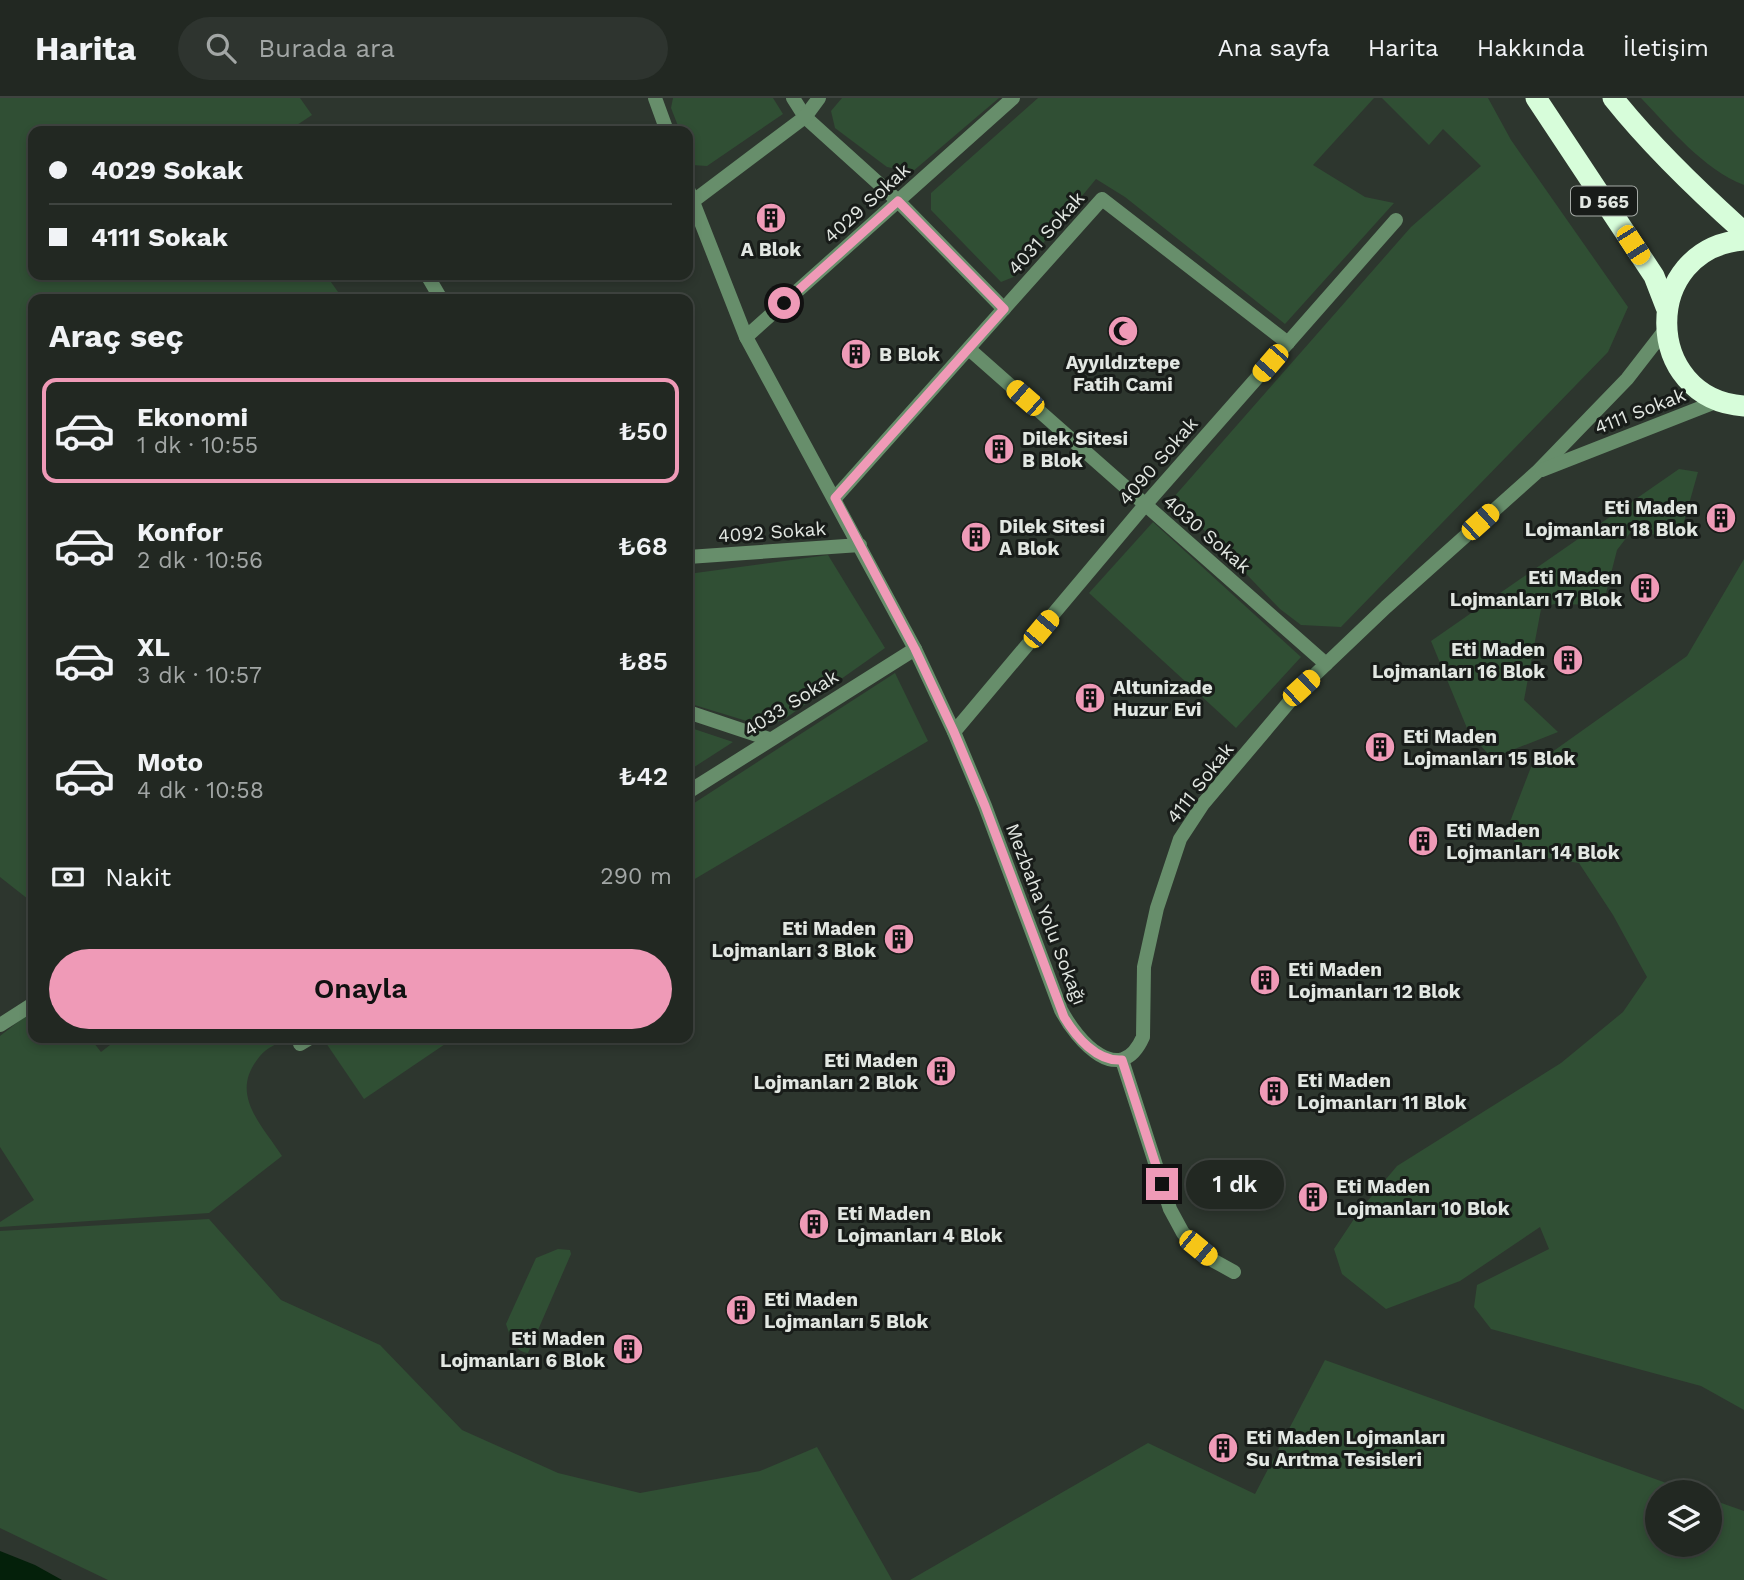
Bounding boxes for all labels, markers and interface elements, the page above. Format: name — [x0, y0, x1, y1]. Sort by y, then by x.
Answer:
search box — [178, 17, 668, 80]
text: Harita — [35, 29, 136, 68]
icon: search — [202, 29, 240, 67]
text: Burada ara — [258, 33, 395, 63]
text: Ana sayfa — [1218, 34, 1330, 62]
text: Harita — [1368, 34, 1439, 62]
text: Hakkında — [1477, 34, 1585, 62]
text: İletişim — [1623, 34, 1709, 62]
text: 4029 Sokak — [91, 155, 243, 185]
street label: 4029 Sokak — [819, 158, 915, 248]
road number: D 565 — [1571, 186, 1637, 216]
street label: 4031 Sokak — [1003, 187, 1089, 279]
building icon: A Blok — [754, 201, 788, 235]
text: 4111 Sokak — [91, 222, 228, 252]
car — [1613, 222, 1654, 268]
place label: A Blok — [741, 238, 801, 261]
route start — [768, 287, 800, 319]
mosque icon: Ayyıldıztepe Fatih Cami — [1106, 314, 1140, 348]
text: Araç seç — [49, 317, 184, 355]
building icon: B Blok — [839, 337, 873, 371]
car — [1249, 340, 1292, 386]
place label: B Blok — [879, 343, 940, 366]
place label: Ayyıldıztepe Fatih Cami — [1066, 351, 1180, 396]
car — [1003, 376, 1048, 420]
street label: 4111 Sokak — [1591, 383, 1689, 439]
icon: car — [53, 399, 116, 462]
text: Ekonomi — [137, 402, 248, 432]
street label: 4090 Sokak — [1114, 412, 1203, 510]
text: ₺50 — [618, 416, 668, 446]
place label: Dilek Sitesi B Blok — [1022, 427, 1128, 472]
text: 1 dk · 10:55 — [137, 432, 258, 459]
building icon: Dilek Sitesi B Blok — [982, 432, 1016, 466]
street label: 4030 Sokak — [1159, 490, 1256, 578]
place label: Eti Maden Lojmanları 18 Blok — [1525, 496, 1698, 541]
car — [1458, 500, 1503, 544]
building icon: Eti Maden Lojmanları 18 Blok — [1704, 501, 1738, 535]
icon: car — [53, 514, 116, 577]
place label: Dilek Sitesi A Blok — [999, 515, 1105, 560]
text: Konfor — [137, 517, 223, 547]
street label: 4092 Sokak — [717, 517, 827, 547]
building icon: Dilek Sitesi A Blok — [959, 520, 993, 554]
text: ₺68 — [618, 531, 668, 561]
text: 2 dk · 10:56 — [137, 547, 263, 574]
place label: Eti Maden Lojmanları 17 Blok — [1450, 566, 1622, 611]
building icon: Eti Maden Lojmanları 17 Blok — [1628, 571, 1662, 605]
car — [1020, 606, 1063, 652]
icon: car — [53, 629, 116, 692]
text: XL — [137, 632, 170, 662]
place label: Eti Maden Lojmanları 16 Blok — [1372, 638, 1545, 683]
building icon: Eti Maden Lojmanları 16 Blok — [1551, 643, 1585, 677]
text: ₺85 — [619, 646, 668, 676]
text: 3 dk · 10:57 — [137, 662, 262, 689]
street label: 4033 Sokak — [739, 665, 843, 741]
car — [1279, 666, 1324, 710]
place label: Altunizade Huzur Evi — [1113, 676, 1213, 721]
building icon: Altunizade Huzur Evi — [1073, 681, 1107, 715]
place label: Eti Maden Lojmanları 15 Blok — [1403, 725, 1576, 770]
building icon: Eti Maden Lojmanları 15 Blok — [1363, 730, 1397, 764]
street label: 4111 Sokak — [1161, 738, 1239, 828]
icon: car — [53, 744, 116, 807]
text: Moto — [137, 747, 203, 777]
text: ₺42 — [618, 761, 668, 791]
text: 4 dk · 10:58 — [137, 777, 264, 804]
place label: Eti Maden Lojmanları 14 Blok — [1446, 819, 1620, 864]
street label: Mezbaha Yolu Sokağı — [1001, 820, 1091, 1008]
building icon: Eti Maden Lojmanları 14 Blok — [1406, 824, 1440, 858]
icon: cash — [49, 858, 87, 896]
text: Nakit — [105, 862, 171, 892]
text: 290 m — [600, 863, 672, 890]
place label: Eti Maden Lojmanları 3 Blok — [712, 917, 876, 962]
building icon: Eti Maden Lojmanları 3 Blok — [882, 922, 916, 956]
button: Onayla — [49, 949, 672, 1029]
place label: Eti Maden Lojmanları 12 Blok — [1288, 958, 1461, 1003]
building icon: Eti Maden Lojmanları 12 Blok — [1248, 963, 1282, 997]
place label: Eti Maden Lojmanları 2 Blok — [753, 1049, 918, 1094]
building icon: Eti Maden Lojmanları 2 Blok — [924, 1054, 958, 1088]
place label: Eti Maden Lojmanları 11 Blok — [1297, 1069, 1467, 1114]
building icon: Eti Maden Lojmanları 11 Blok — [1257, 1074, 1291, 1108]
callout: 1 dk — [1186, 1160, 1284, 1208]
route end — [1146, 1168, 1178, 1200]
text: 1 dk — [1213, 1171, 1257, 1198]
place label: Eti Maden Lojmanları 10 Blok — [1336, 1175, 1510, 1220]
building icon: Eti Maden Lojmanları 10 Blok — [1296, 1180, 1330, 1214]
place label: Eti Maden Lojmanları 4 Blok — [837, 1202, 1003, 1247]
building icon: Eti Maden Lojmanları 4 Blok — [797, 1207, 831, 1241]
car — [1176, 1227, 1221, 1269]
place label: Eti Maden Lojmanları 5 Blok — [764, 1288, 928, 1333]
building icon: Eti Maden Lojmanları 5 Blok — [724, 1293, 758, 1327]
place label: Eti Maden Lojmanları 6 Blok — [440, 1327, 605, 1372]
building icon: Eti Maden Lojmanları 6 Blok — [611, 1332, 645, 1366]
place label: Eti Maden Lojmanları Su Arıtma Tesisleri — [1246, 1426, 1445, 1471]
building icon: Eti Maden Lojmanları Su Arıtma Tesisleri — [1206, 1431, 1240, 1465]
map controls — [1645, 1480, 1722, 1557]
button: layers — [1645, 1480, 1722, 1557]

